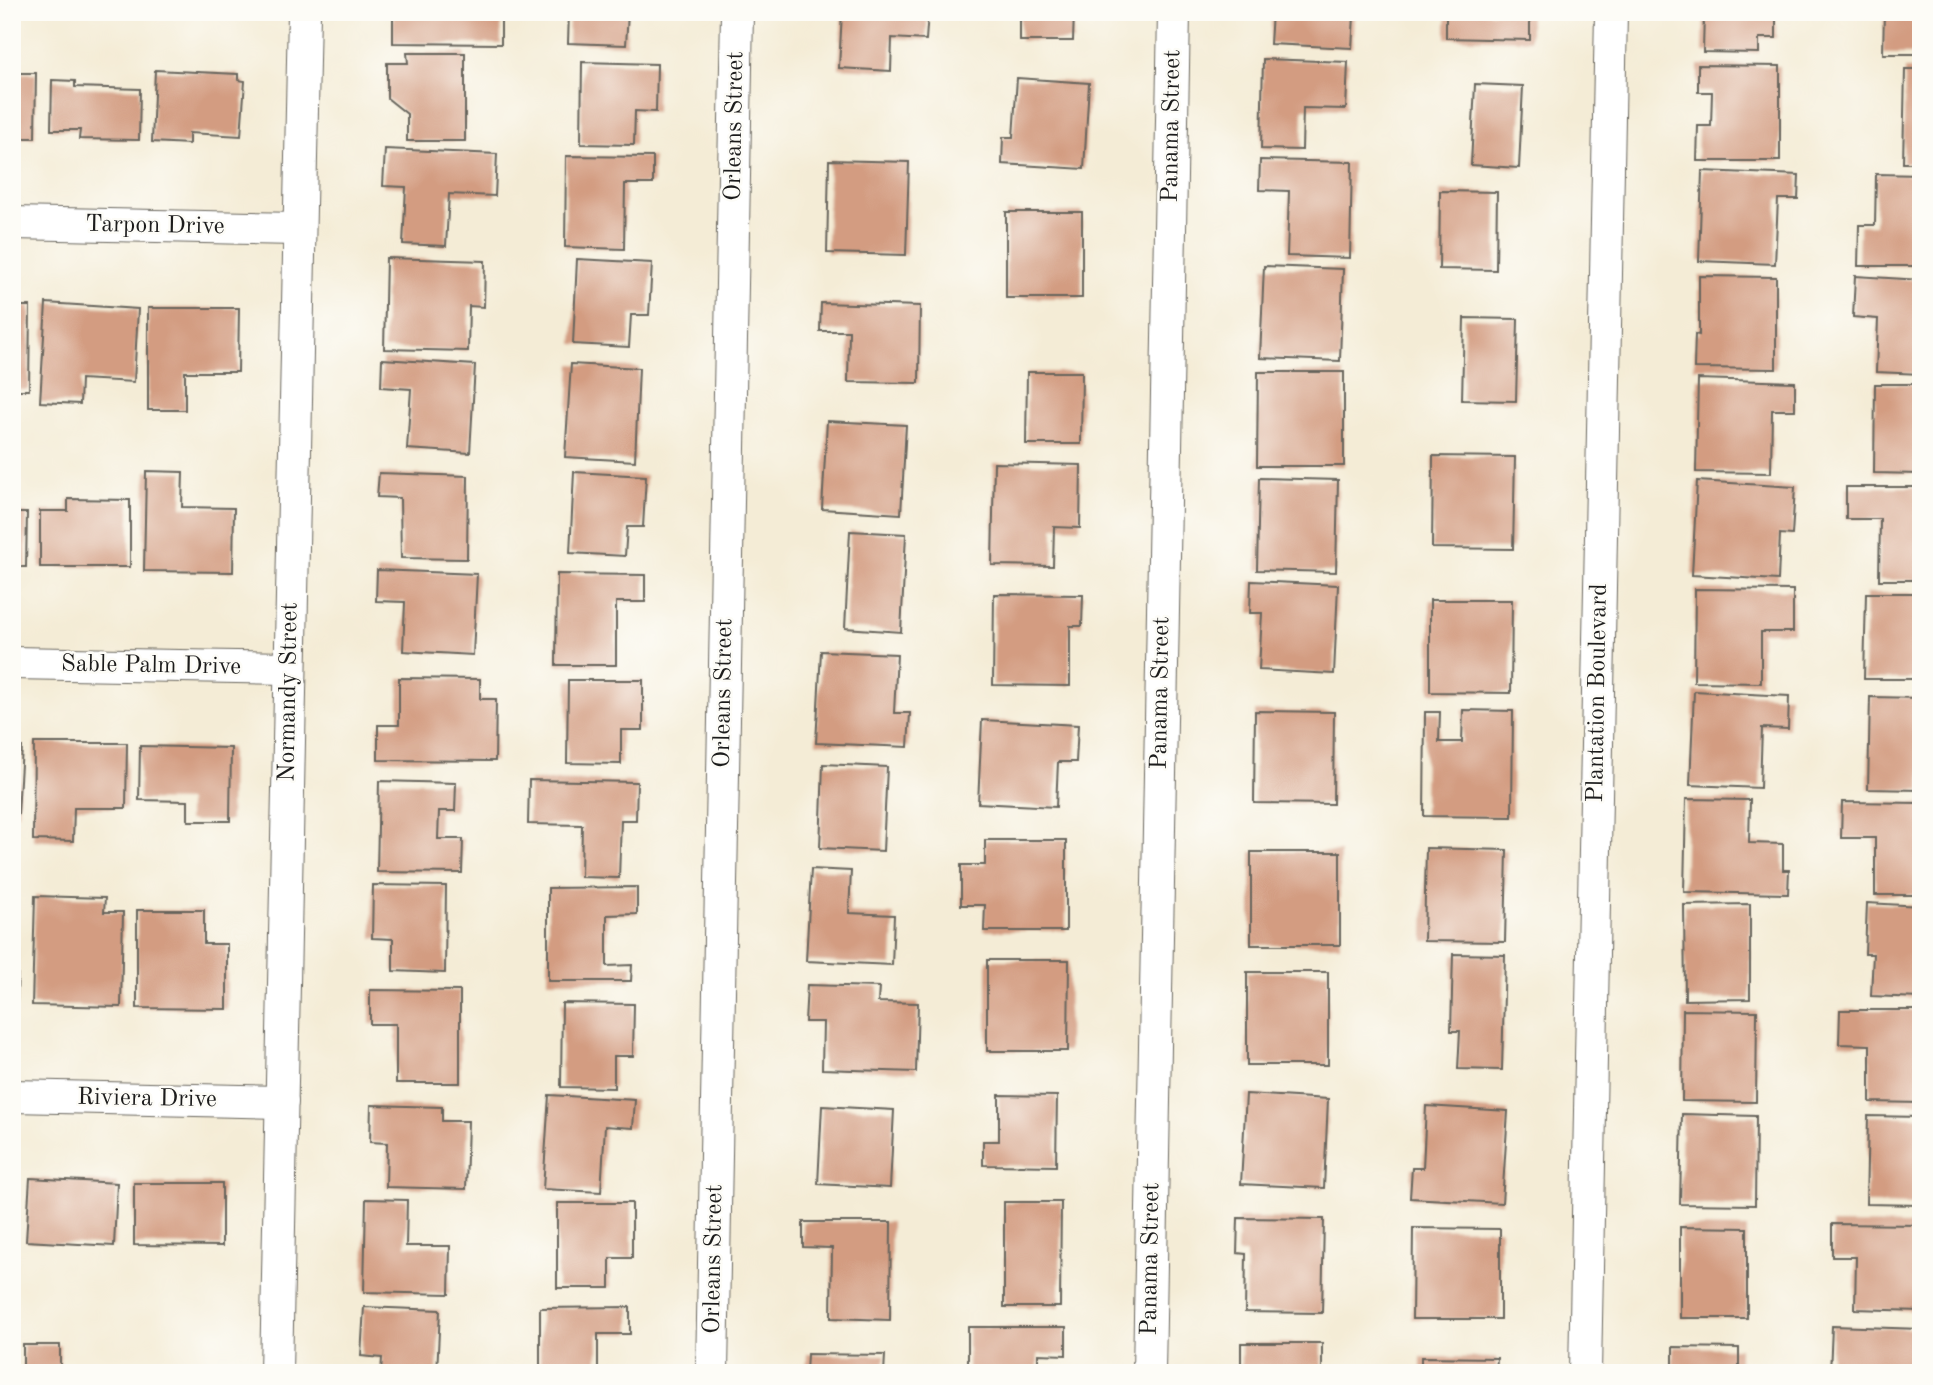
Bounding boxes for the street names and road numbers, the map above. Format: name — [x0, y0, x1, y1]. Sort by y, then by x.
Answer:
street label: Panama Street — [1159, 49, 1185, 203]
street label: Orleans Street — [722, 51, 748, 201]
street label: Tarpon Drive — [85, 213, 225, 239]
street label: Plantation Boulevard — [1584, 583, 1612, 803]
street label: Normandy Street — [275, 602, 303, 782]
street label: Panama Street — [1148, 616, 1174, 770]
street label: Orleans Street — [711, 618, 737, 768]
street label: Sable Palm Drive — [61, 652, 241, 680]
street label: Riviera Drive — [77, 1086, 217, 1112]
street label: Panama Street — [1138, 1182, 1164, 1336]
street label: Orleans Street — [701, 1184, 727, 1334]

